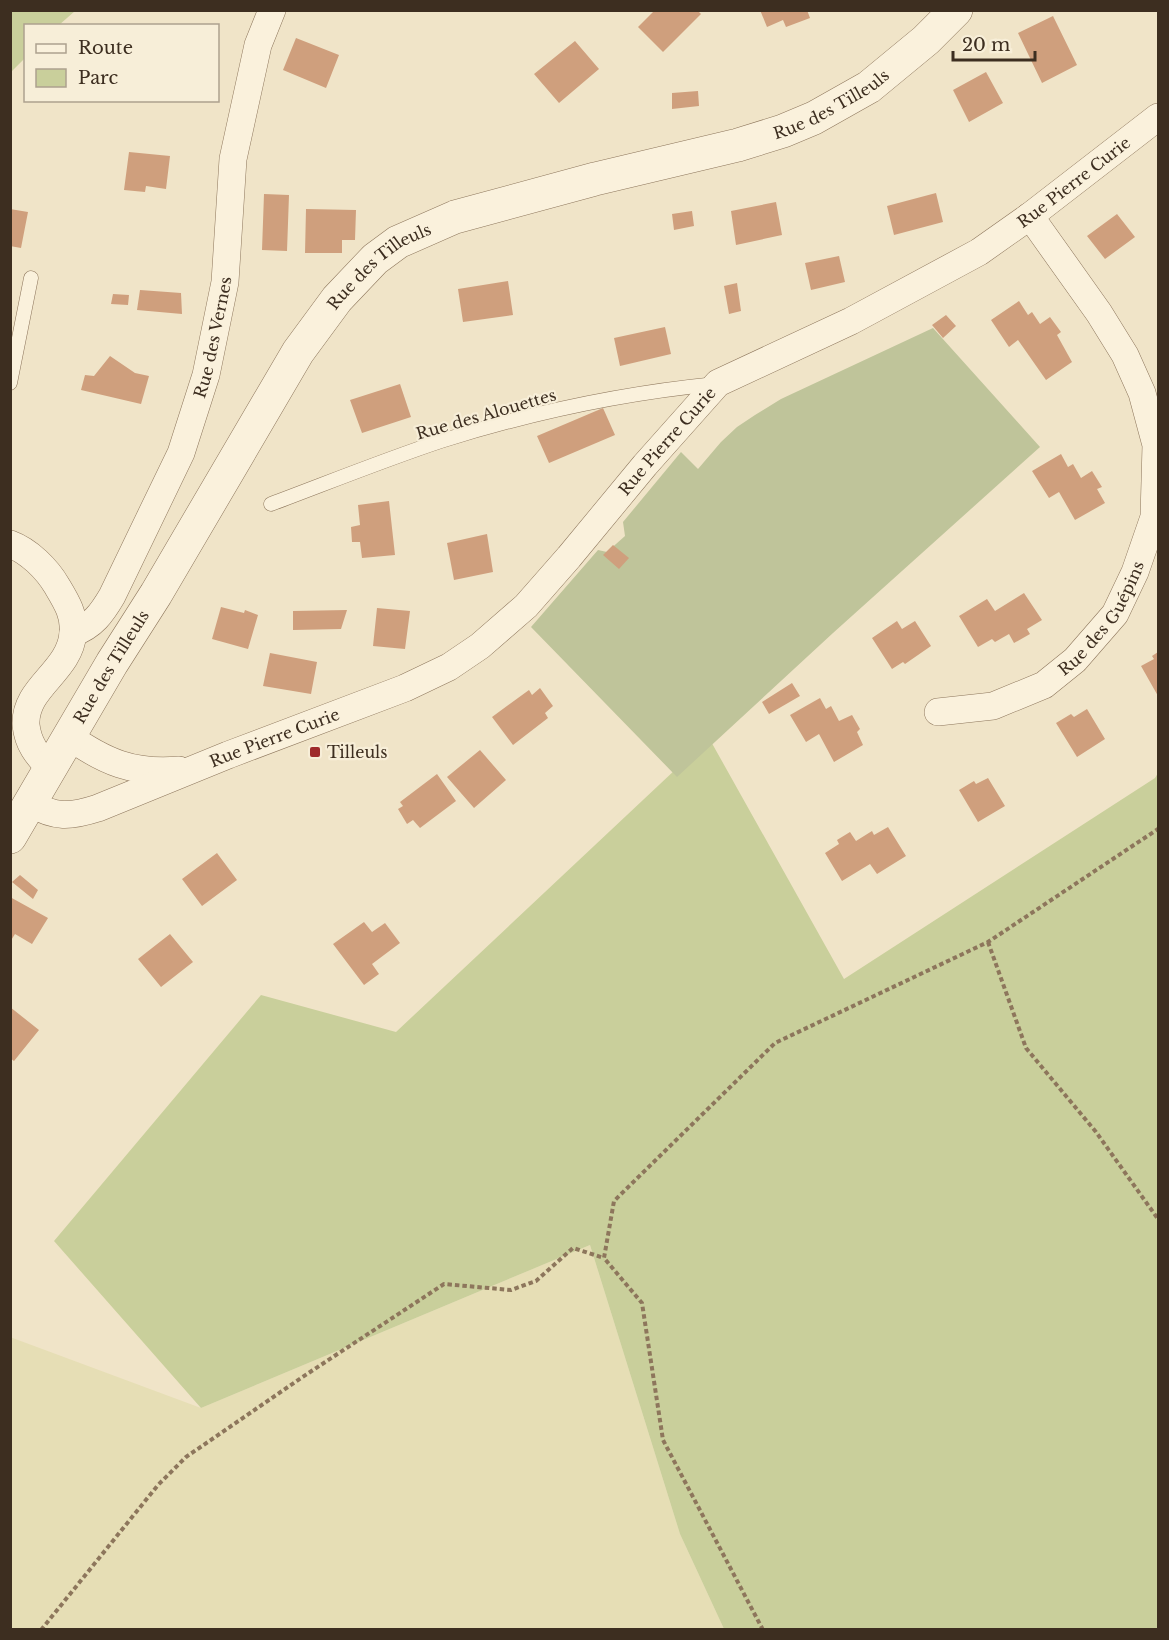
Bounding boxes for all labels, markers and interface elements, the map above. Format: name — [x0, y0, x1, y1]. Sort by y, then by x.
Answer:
legend — [24, 24, 219, 102]
scale bar — [953, 24, 1036, 62]
text: 20 m — [962, 34, 1010, 56]
text: Route — [78, 37, 133, 59]
street label: Rue des Tilleuls — [771, 65, 893, 143]
text: Parc — [78, 67, 119, 89]
street label: Rue Pierre Curie — [1013, 132, 1134, 232]
street label: Rue des Tilleuls — [323, 219, 434, 313]
street label: Rue des Vernes — [189, 276, 235, 401]
street label: Rue Pierre Curie — [614, 383, 720, 499]
street label: Rue des Alouettes — [414, 384, 558, 444]
street label: Rue des Guépins — [1054, 558, 1148, 680]
street label: Rue des Tilleuls — [69, 606, 153, 727]
street label: Rue Pierre Curie — [206, 704, 342, 772]
place label: Tilleuls — [327, 742, 388, 762]
marker: Tilleuls — [308, 745, 322, 759]

